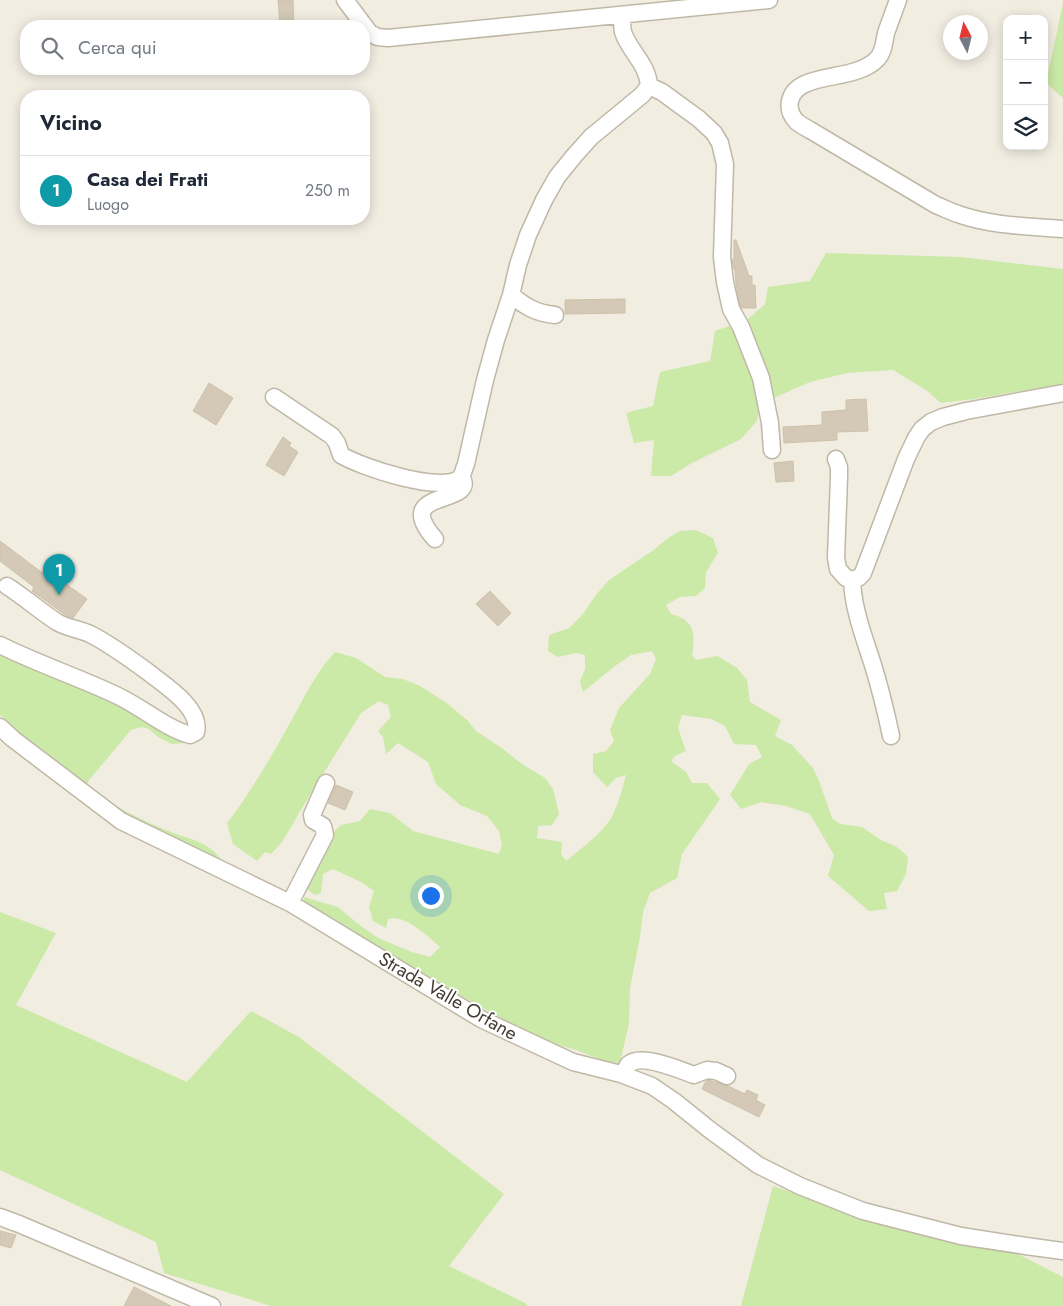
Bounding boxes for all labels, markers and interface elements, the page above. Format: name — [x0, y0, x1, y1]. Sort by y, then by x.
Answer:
north arrow — [943, 15, 988, 60]
map controls — [1003, 15, 1048, 150]
button: + — [1003, 15, 1048, 60]
search box — [20, 20, 370, 75]
icon: search — [38, 34, 66, 62]
text: Cerca qui — [78, 34, 157, 61]
button: − — [1003, 60, 1048, 105]
button: layers — [1003, 105, 1048, 150]
text: Vicino — [40, 108, 102, 138]
text: Casa dei Frati — [87, 166, 208, 193]
text: 1 — [52, 179, 60, 202]
text: 250 m — [305, 179, 350, 202]
text: Luogo — [87, 193, 129, 216]
pin: 1 — [43, 554, 75, 595]
your location — [418, 883, 444, 909]
street label: Strada Valle Orfane — [374, 945, 523, 1047]

